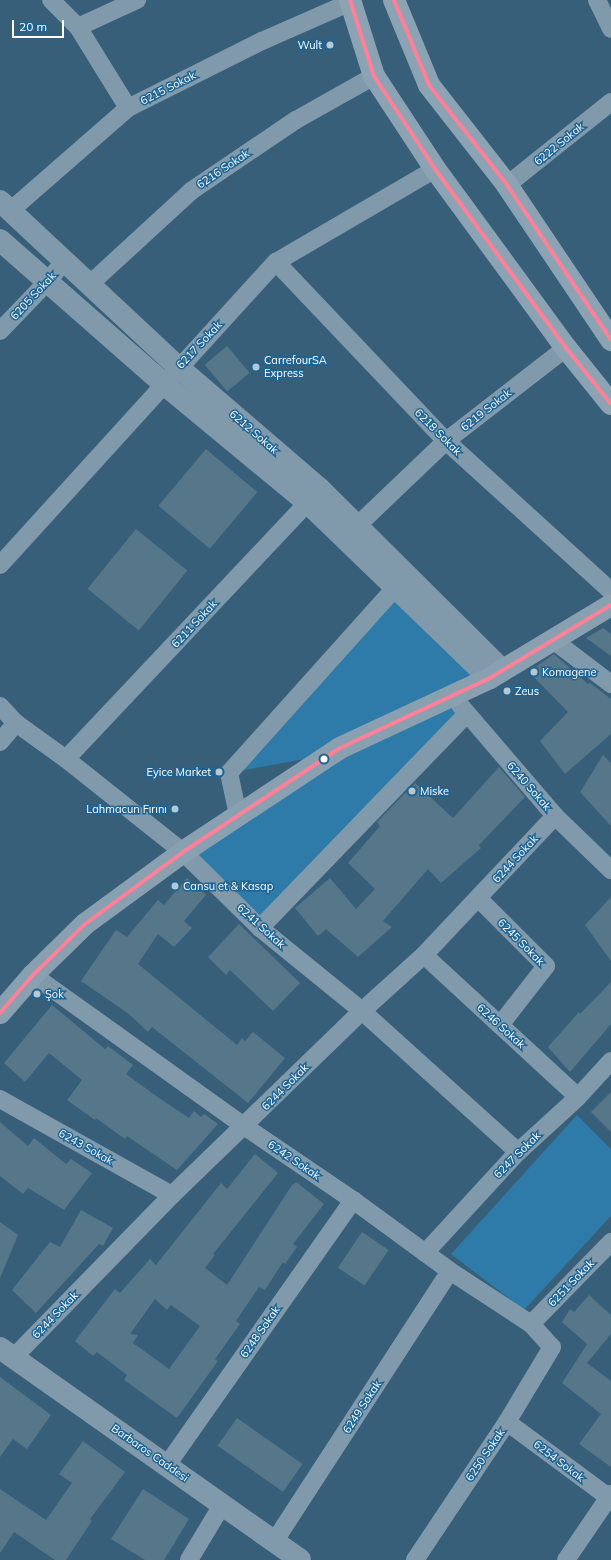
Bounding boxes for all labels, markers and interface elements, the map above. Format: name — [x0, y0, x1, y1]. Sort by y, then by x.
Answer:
scale bar — [14, 12, 66, 38]
text: 20 m — [19, 19, 47, 34]
place label: Wult — [298, 38, 322, 52]
marker: Wult — [325, 40, 335, 50]
street label: 6215 Sokak — [138, 68, 198, 108]
street label: 6222 Sokak — [531, 120, 587, 168]
street label: 6216 Sokak — [194, 147, 252, 191]
street label: 6205 Sokak — [8, 269, 58, 323]
street label: 6217 Sokak — [174, 318, 224, 372]
place label: CarrefourSA Express — [264, 354, 327, 380]
marker: CarrefourSA Express — [251, 362, 261, 372]
street label: 6219 Sokak — [458, 386, 514, 434]
street label: 6218 Sokak — [412, 406, 464, 458]
street label: 6212 Sokak — [227, 407, 281, 457]
street label: 6211 Sokak — [169, 597, 219, 651]
place label: Komagene — [542, 665, 596, 679]
marker: Komagene — [529, 667, 539, 677]
place label: Zeus — [515, 684, 539, 698]
marker: Zeus — [502, 686, 512, 696]
unlabelled marker — [319, 754, 329, 764]
street label: 6240 Sokak — [504, 759, 554, 813]
place label: Eyice Market — [147, 765, 211, 779]
marker: Eyice Market — [214, 767, 224, 777]
place label: Miske — [420, 784, 449, 798]
marker: Miske — [407, 786, 417, 796]
place label: Lahmacun Fırını — [86, 802, 167, 816]
marker: Lahmacun Fırını — [170, 804, 180, 814]
street label: 6244 Sokak — [490, 832, 540, 886]
place label: Cansu et & Kasap — [183, 879, 273, 893]
marker: Cansu et & Kasap — [170, 881, 180, 891]
street label: 6241 Sokak — [234, 901, 288, 951]
street label: 6245 Sokak — [495, 916, 547, 968]
place label: Şok — [45, 987, 64, 1001]
marker: Şok — [32, 989, 42, 999]
street label: 6246 Sokak — [474, 1001, 528, 1051]
street label: 6244 Sokak — [259, 1061, 311, 1113]
street label: 6243 Sokak — [56, 1127, 116, 1167]
street label: 6247 Sokak — [491, 1129, 543, 1181]
street label: 6242 Sokak — [265, 1138, 323, 1182]
street label: 6251 Sokak — [545, 1257, 597, 1309]
street label: 6244 Sokak — [29, 1289, 81, 1341]
street label: 6248 Sokak — [237, 1304, 283, 1360]
street label: 6249 Sokak — [340, 1378, 384, 1436]
street label: Barbaros Caddesi — [109, 1421, 191, 1485]
street label: 6250 Sokak — [463, 1426, 507, 1484]
street label: 6254 Sokak — [531, 1438, 587, 1484]

